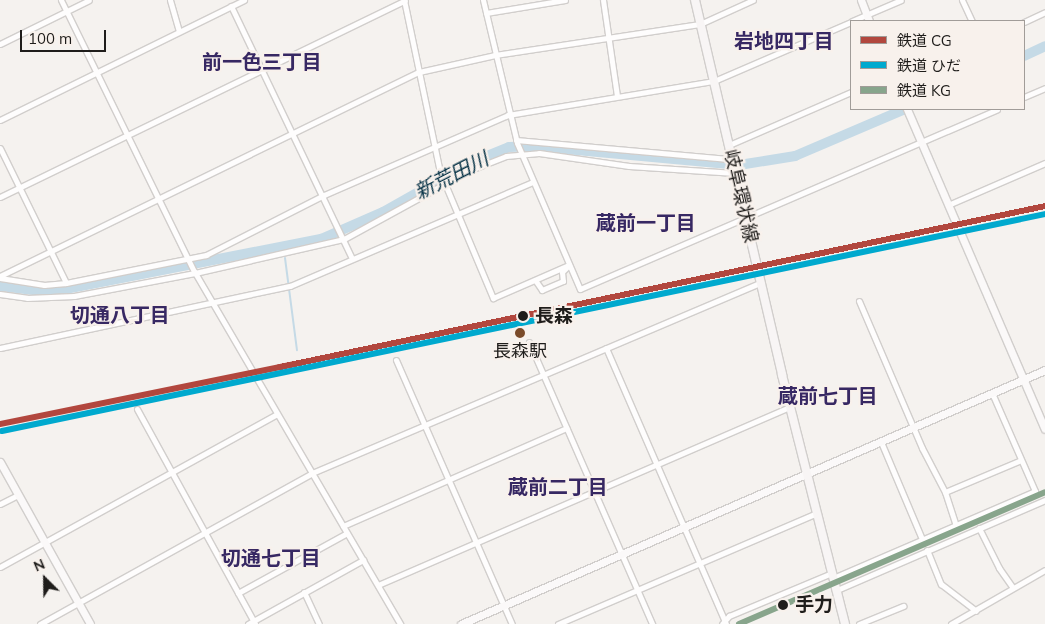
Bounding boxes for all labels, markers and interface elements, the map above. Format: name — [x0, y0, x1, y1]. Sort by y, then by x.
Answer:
scale bar — [22, 20, 109, 52]
legend — [850, 20, 1025, 110]
district label: 岩地四丁目 — [734, 28, 834, 52]
text: 100 m — [28, 29, 72, 48]
text: 鉄道 CG — [897, 31, 952, 50]
district label: 前一色三丁目 — [202, 49, 322, 73]
text: 鉄道 ひだ — [897, 56, 961, 75]
text: 鉄道 KG — [897, 81, 951, 100]
water label: 新荒田川 — [410, 146, 492, 204]
street label: 岐阜環状線 — [719, 147, 763, 245]
district label: 蔵前一丁目 — [596, 210, 696, 234]
district label: 切通八丁目 — [70, 302, 170, 326]
place label: 長森 — [535, 305, 573, 327]
marker: 長森 — [515, 308, 531, 324]
marker: 長森駅 — [515, 328, 525, 338]
place label: 長森駅 — [493, 340, 547, 362]
district label: 蔵前七丁目 — [778, 383, 878, 407]
district label: 蔵前二丁目 — [508, 474, 608, 498]
district label: 切通七丁目 — [221, 545, 321, 569]
north arrow — [20, 554, 70, 604]
text: N — [31, 555, 48, 576]
place label: 手力 — [795, 594, 833, 616]
marker: 手力 — [775, 597, 791, 613]

